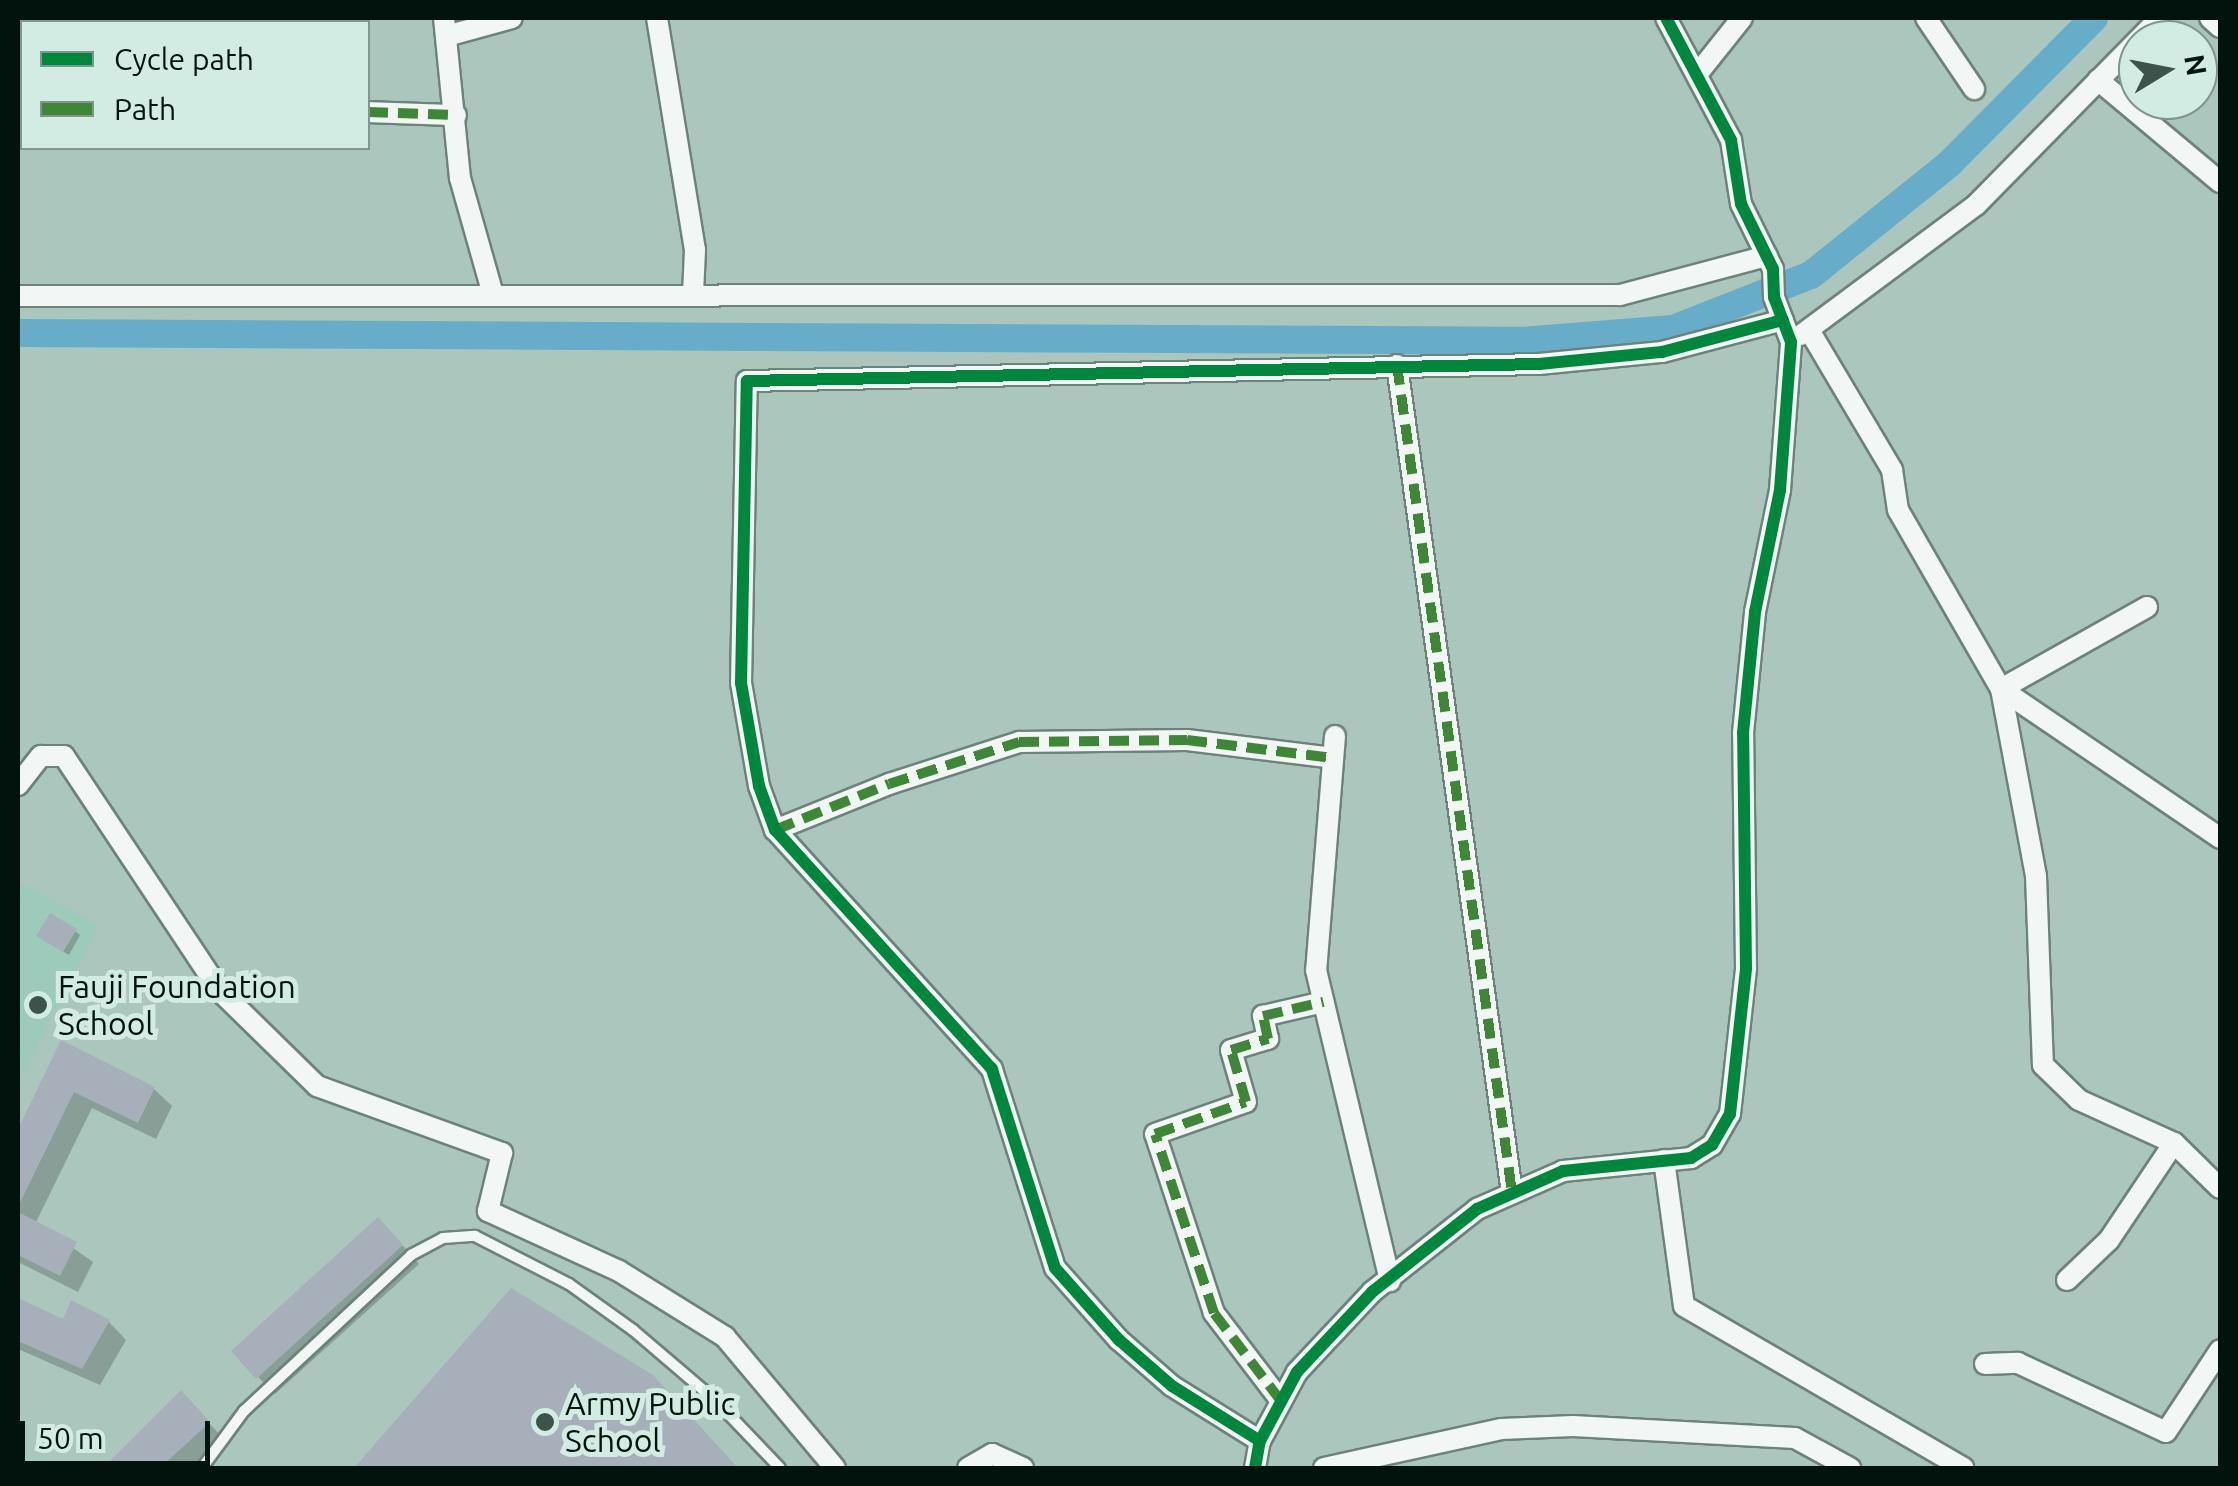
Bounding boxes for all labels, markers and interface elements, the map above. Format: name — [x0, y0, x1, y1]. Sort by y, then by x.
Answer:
legend — [20, 20, 370, 150]
north arrow — [2118, 20, 2218, 120]
text: Cycle path — [114, 42, 254, 76]
text: N — [2179, 52, 2213, 78]
text: Path — [114, 92, 176, 126]
place label: Fauji Foundation School — [58, 968, 296, 1043]
marker: Fauji Foundation School — [27, 994, 49, 1016]
place label: Army Public School — [565, 1385, 735, 1460]
scale bar — [25, 1401, 215, 1463]
marker: Army Public School — [534, 1411, 556, 1433]
text: 50 m — [37, 1421, 104, 1455]

